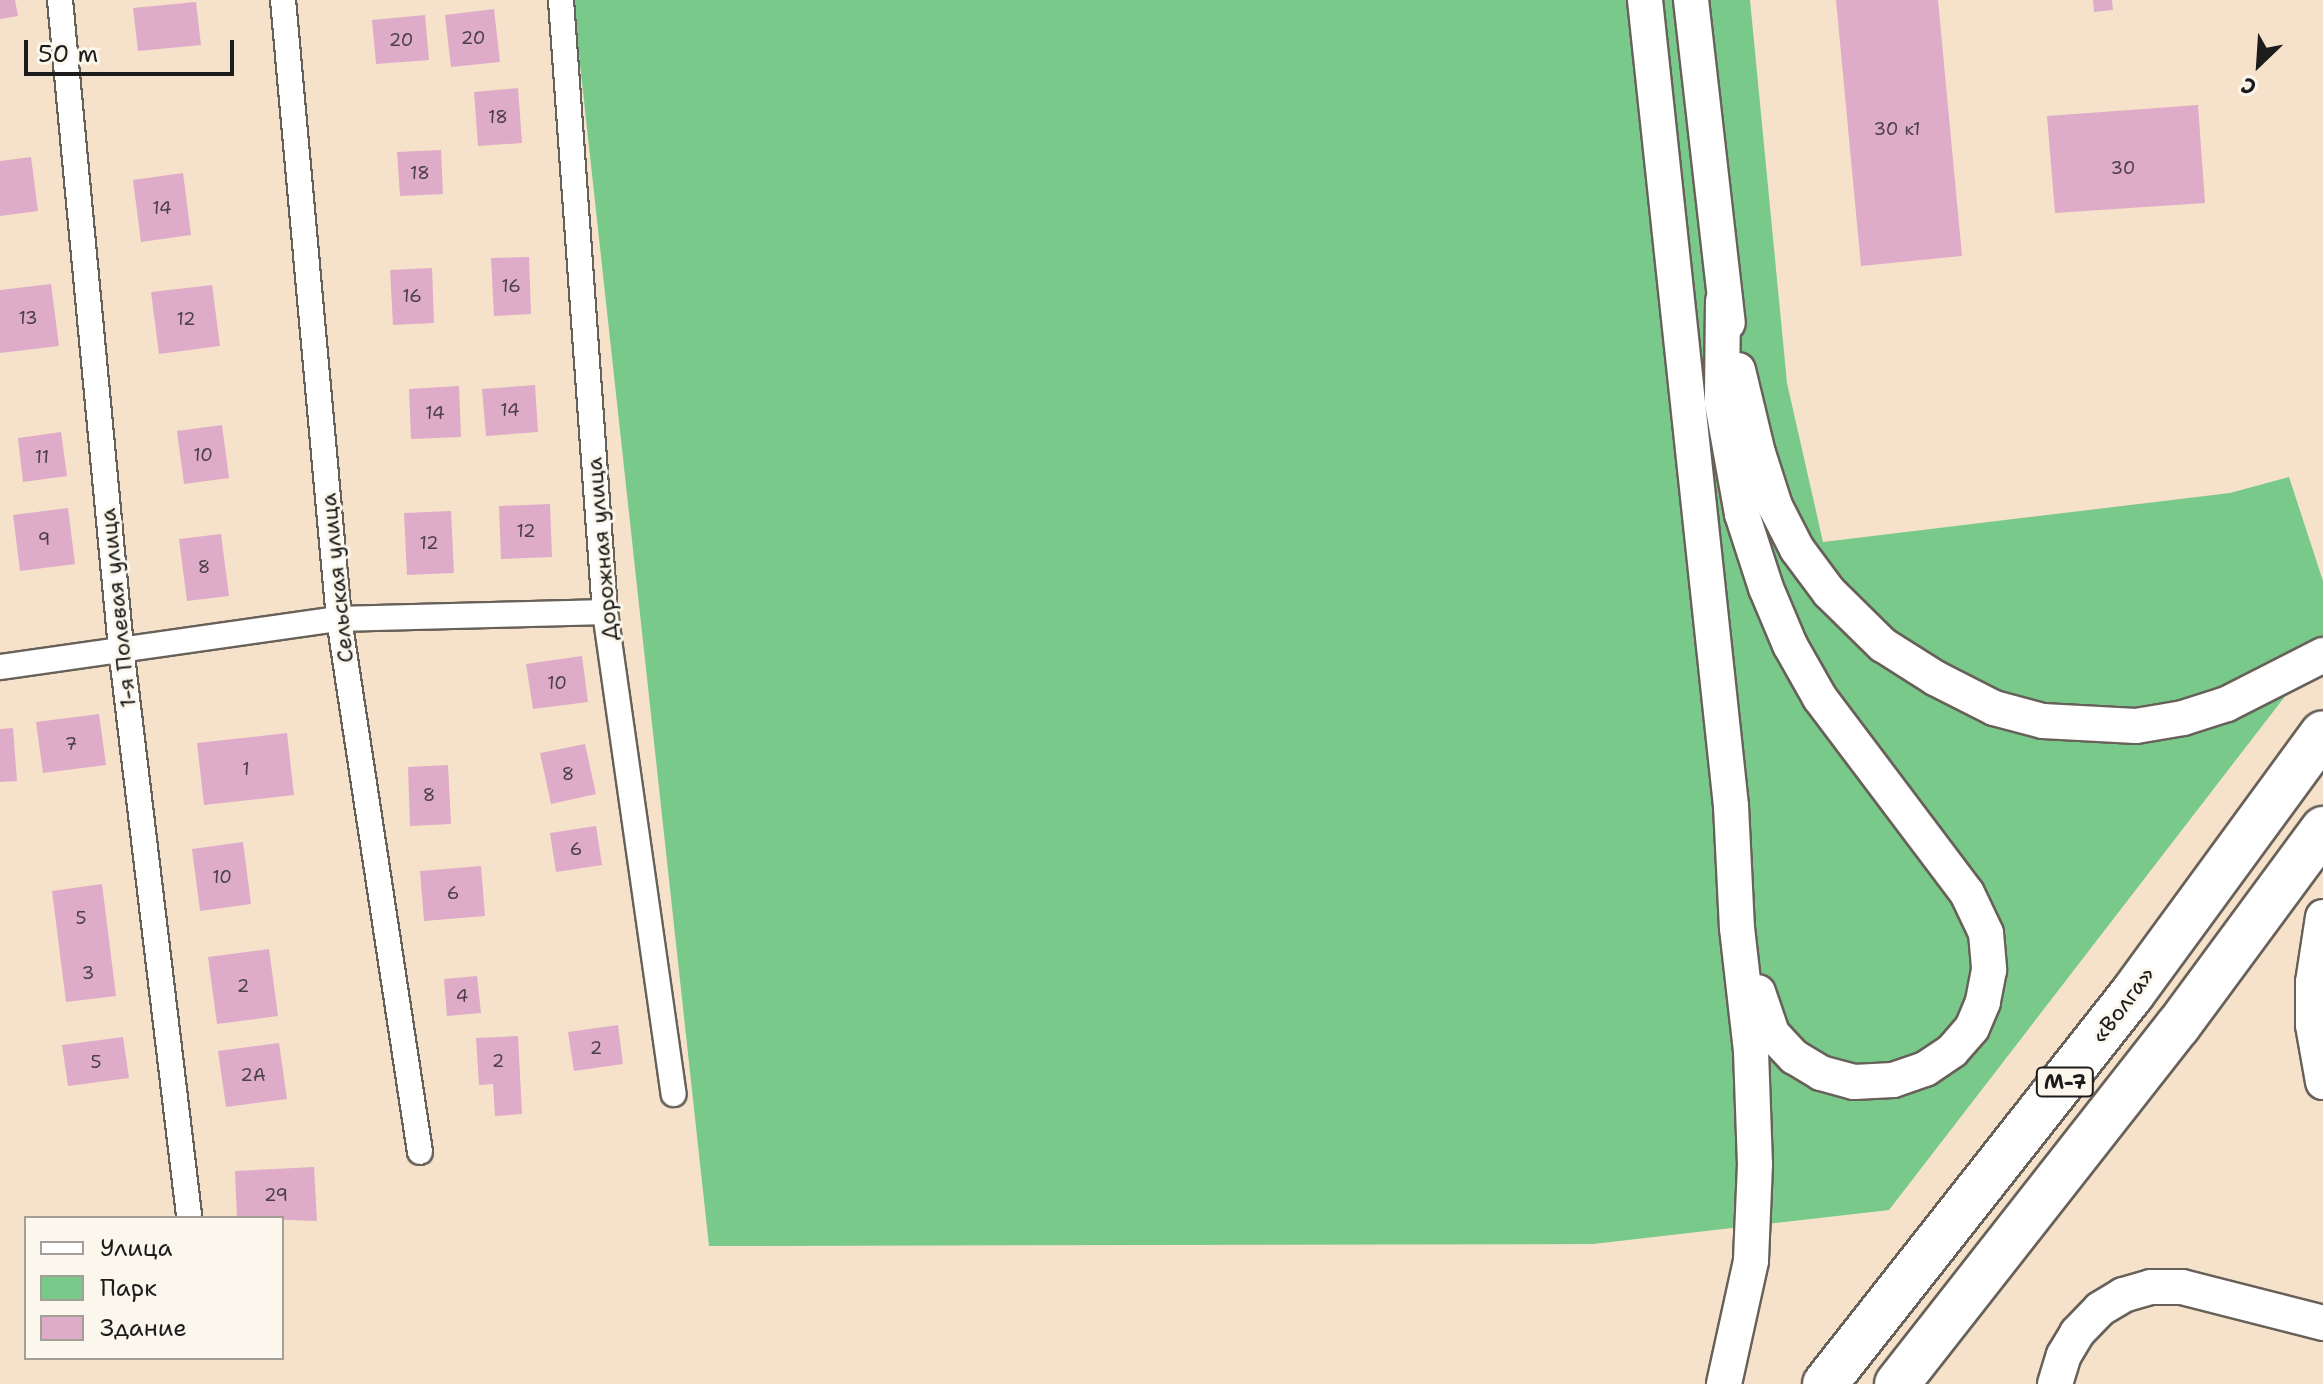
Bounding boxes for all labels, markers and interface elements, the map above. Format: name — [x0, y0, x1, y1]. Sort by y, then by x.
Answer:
scale bar — [28, 24, 238, 74]
north arrow — [2219, 24, 2299, 104]
house number: 20 — [461, 27, 485, 49]
house number: 20 — [389, 29, 413, 51]
text: 50 m — [38, 38, 98, 70]
text: С — [2236, 70, 2261, 102]
house number: 18 — [488, 106, 508, 128]
house number: 30 к1 — [1873, 118, 1921, 140]
house number: 30 — [2111, 157, 2135, 179]
house number: 18 — [410, 162, 430, 184]
house number: 14 — [152, 197, 172, 219]
house number: 16 — [501, 275, 521, 297]
house number: 16 — [402, 285, 422, 307]
house number: 13 — [18, 307, 38, 329]
house number: 12 — [176, 308, 196, 330]
house number: 14 — [500, 399, 520, 421]
house number: 14 — [425, 402, 445, 424]
house number: 10 — [193, 444, 213, 466]
house number: 11 — [35, 446, 49, 468]
street label: Дорожная улица — [581, 456, 623, 642]
street label: Сельская улица — [315, 492, 359, 664]
street label: 1-я Полевая улица — [94, 507, 142, 709]
house number: 12 — [516, 520, 536, 542]
house number: 9 — [38, 528, 50, 550]
house number: 12 — [419, 532, 439, 554]
house number: 8 — [198, 556, 210, 578]
house number: 10 — [547, 672, 567, 694]
house number: 7 — [65, 733, 77, 755]
house number: 1 — [242, 758, 250, 780]
house number: 8 — [562, 763, 574, 785]
house number: 8 — [423, 784, 435, 806]
house number: 6 — [570, 838, 582, 860]
house number: 10 — [212, 866, 232, 888]
house number: 6 — [447, 882, 459, 904]
house number: 5 — [75, 907, 87, 929]
house number: 3 — [82, 962, 94, 984]
street label: «Волга» — [2086, 962, 2160, 1048]
house number: 2 — [237, 975, 249, 997]
house number: 4 — [456, 985, 468, 1007]
house number: 2 — [590, 1037, 602, 1059]
house number: 2 — [492, 1050, 504, 1072]
house number: 5 — [90, 1051, 102, 1073]
house number: 2А — [240, 1064, 266, 1086]
road number: М-7 — [2035, 1066, 2095, 1098]
house number: 29 — [264, 1184, 288, 1206]
legend — [24, 1216, 284, 1360]
text: Улица — [100, 1232, 173, 1264]
text: Парк — [100, 1272, 157, 1304]
text: Здание — [100, 1312, 187, 1344]

